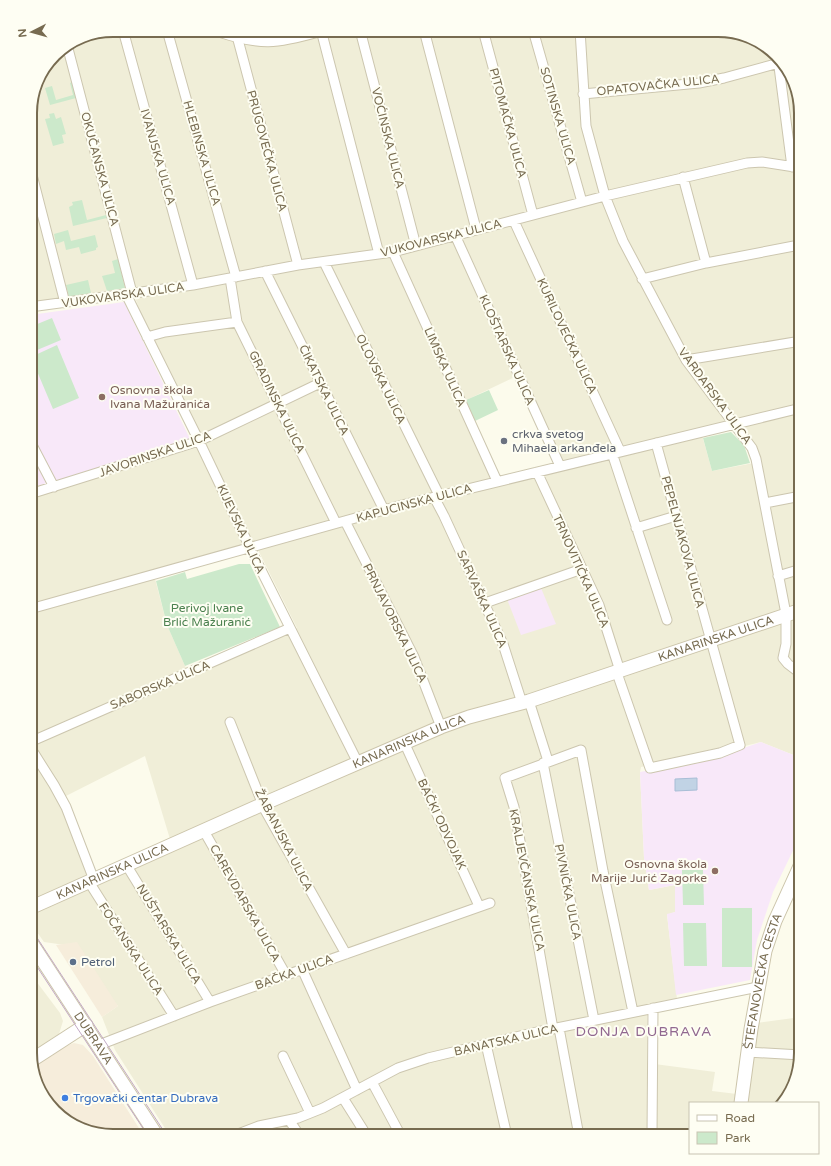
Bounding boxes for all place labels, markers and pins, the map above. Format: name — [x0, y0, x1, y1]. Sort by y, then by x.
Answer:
place label: Osnovna škola Ivana Mažuranića — [110, 383, 210, 411]
marker: Osnovna škola Ivana Mažuranića — [97, 392, 107, 402]
place label: crkva svetog Mihaela arkanđela — [512, 427, 616, 455]
marker: crkva svetog Mihaela arkanđela — [499, 436, 509, 446]
place label: Osnovna škola Marije Jurić Zagorke — [591, 857, 707, 885]
marker: Osnovna škola Marije Jurić Zagorke — [710, 866, 720, 876]
place label: Petrol — [81, 955, 115, 969]
marker: Petrol — [68, 957, 78, 967]
place label: Trgovački centar Dubrava — [73, 1091, 218, 1105]
marker: Trgovački centar Dubrava — [60, 1093, 70, 1103]

